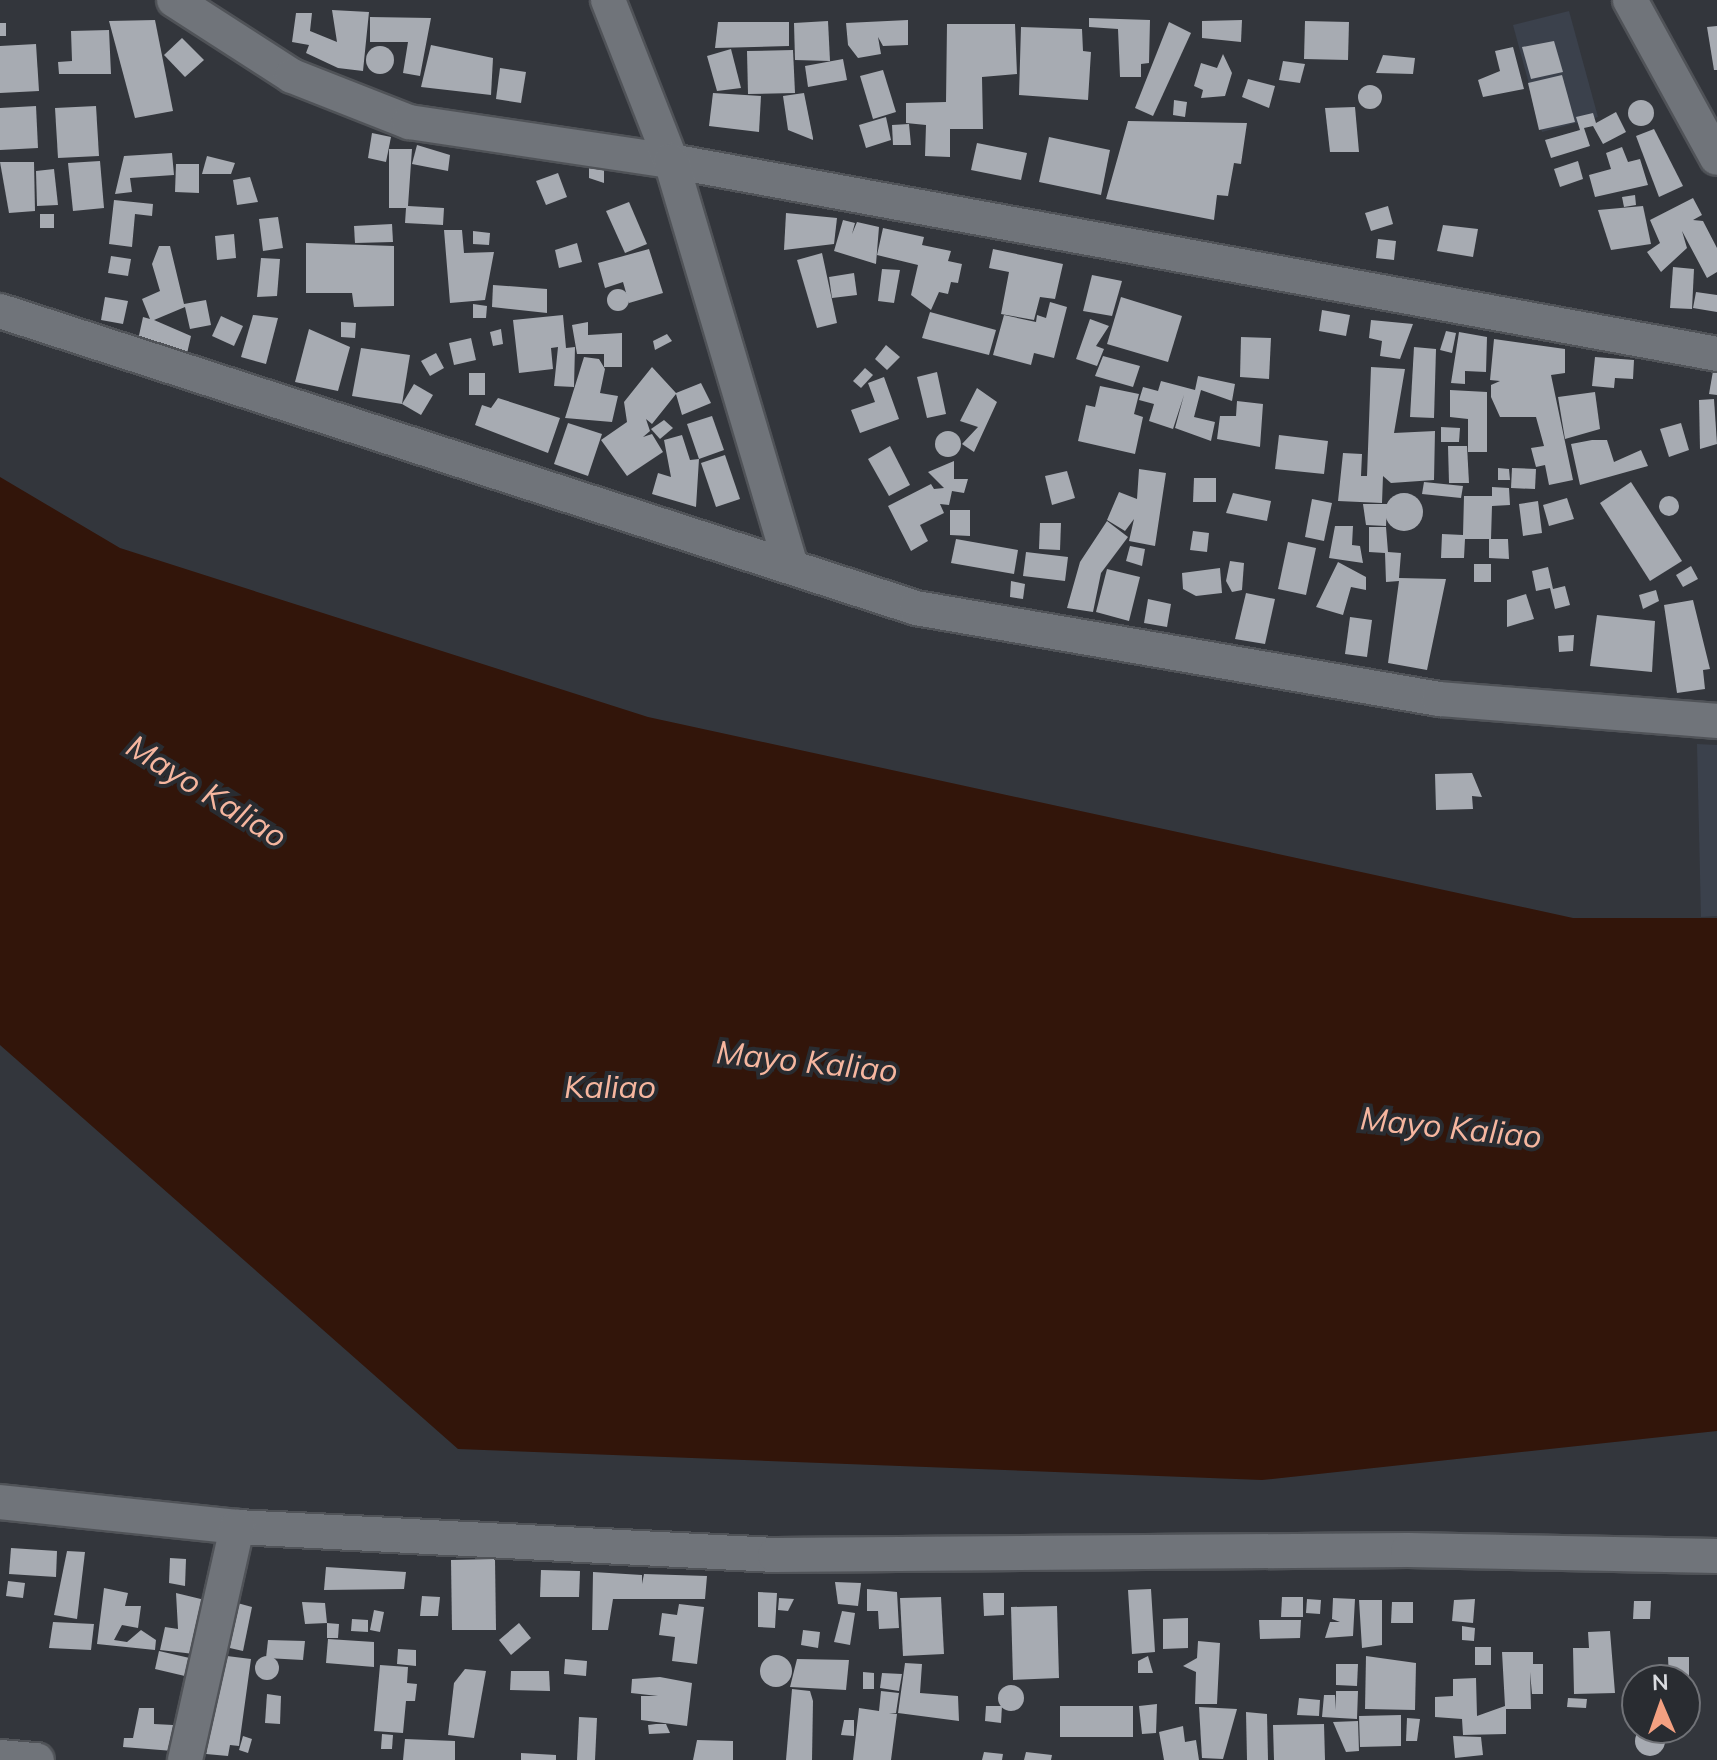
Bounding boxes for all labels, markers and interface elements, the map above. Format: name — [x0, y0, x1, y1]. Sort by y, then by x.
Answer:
water label: Mayo Kaliao — [120, 726, 294, 856]
water label: Mayo Kaliao — [714, 1032, 900, 1090]
water label: Kaliao — [564, 1067, 656, 1105]
water label: Mayo Kaliao — [1358, 1098, 1544, 1156]
north arrow — [1621, 1664, 1701, 1744]
text: N — [1651, 1668, 1669, 1696]

